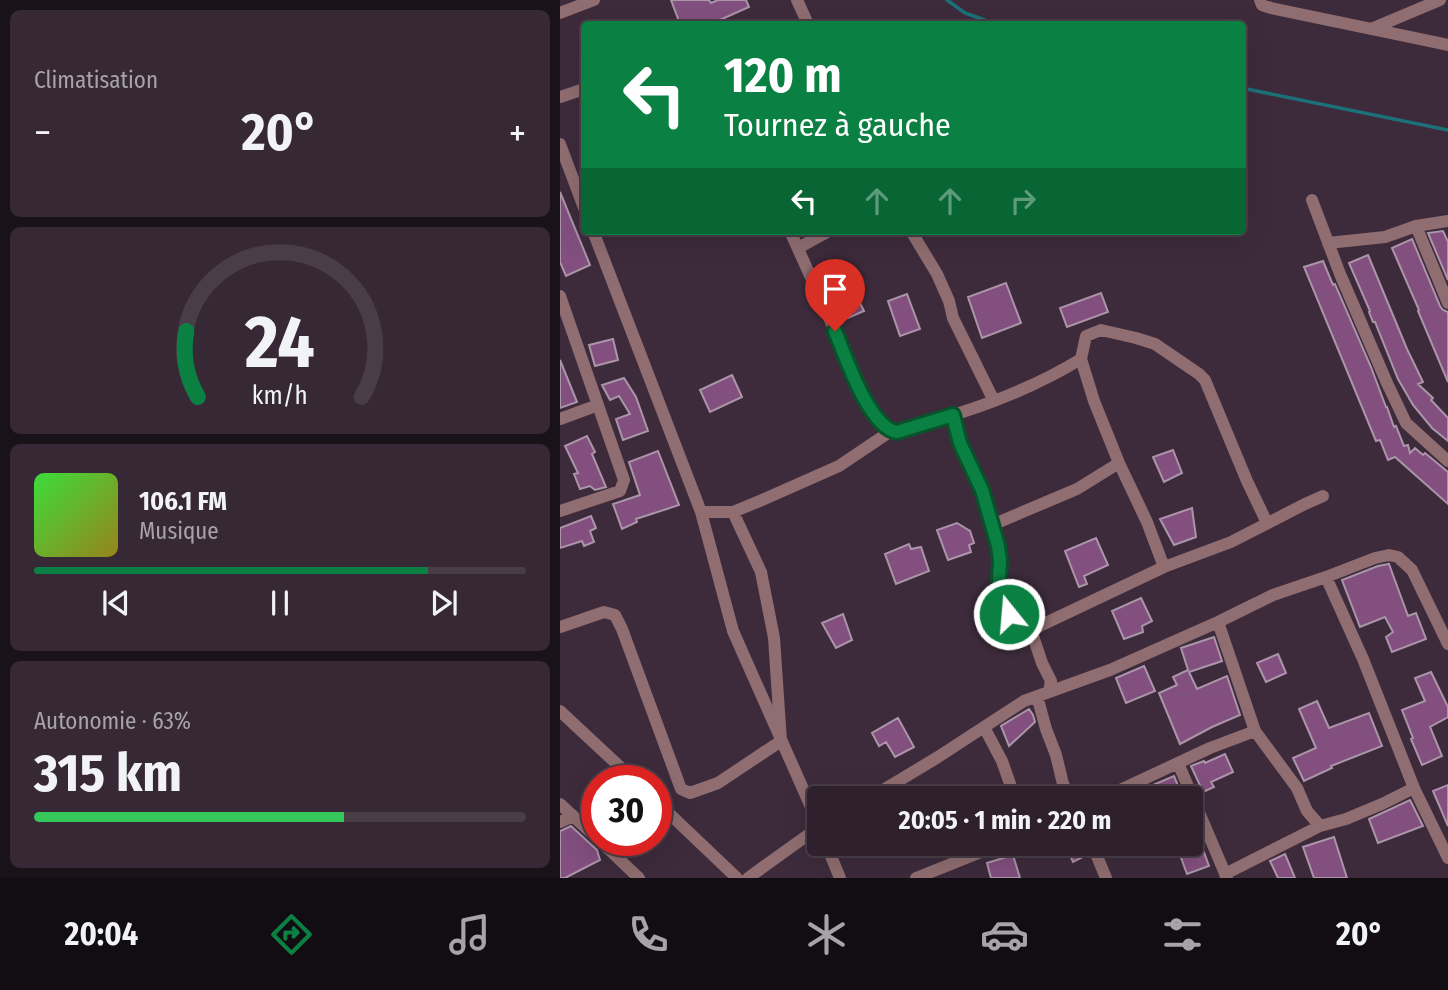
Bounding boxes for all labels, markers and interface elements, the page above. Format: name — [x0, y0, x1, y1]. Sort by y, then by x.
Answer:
text: 120 m — [724, 46, 842, 105]
icon: left — [609, 49, 700, 140]
text: Climatisation — [34, 66, 158, 94]
text: 20° — [242, 101, 318, 164]
text: Tournez à gauche — [724, 106, 951, 144]
text: − — [34, 110, 51, 156]
text: + — [509, 110, 526, 156]
icon: left — [785, 182, 823, 220]
icon: ahead — [858, 182, 896, 220]
icon: ahead — [931, 182, 969, 220]
icon: right — [1004, 182, 1042, 220]
pin — [805, 259, 865, 331]
icon: arrive — [816, 270, 854, 308]
text: 24 — [244, 299, 315, 386]
text: km/h — [252, 380, 308, 410]
text: 106.1 FM — [139, 486, 227, 517]
text: Musique — [139, 517, 219, 545]
position arrow — [972, 577, 1046, 651]
icon: previous — [97, 584, 135, 622]
icon: pause — [261, 584, 299, 622]
icon: next — [425, 584, 463, 622]
text: Autonomie · 63% — [34, 707, 191, 735]
text: 315 km — [34, 742, 182, 805]
speed limit sign: 30 — [581, 765, 672, 856]
text: 20:05 · 1 min · 220 m — [899, 805, 1111, 836]
icon: directions — [267, 910, 316, 959]
icon: music — [445, 910, 494, 959]
icon: phone — [624, 910, 673, 959]
icon: climate — [802, 910, 851, 959]
icon: car — [980, 910, 1029, 959]
icon: filters — [1158, 910, 1207, 959]
text: 20:04 — [65, 915, 138, 953]
text: 20° — [1336, 915, 1383, 953]

